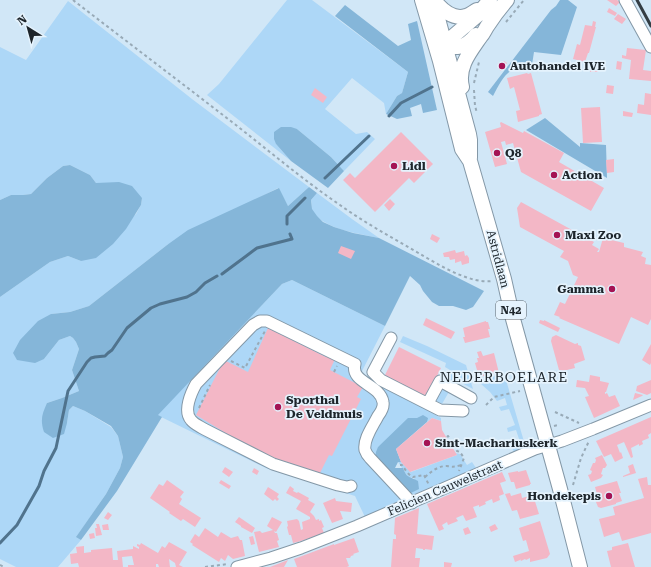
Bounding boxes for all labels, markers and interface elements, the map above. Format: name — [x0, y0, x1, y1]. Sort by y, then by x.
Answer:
north arrow — [8, 8, 48, 48]
text: N — [15, 12, 30, 28]
place label: Autohandel IVE — [510, 59, 605, 73]
marker: Autohandel IVE — [497, 61, 507, 71]
place label: Q8 — [505, 146, 522, 160]
marker: Q8 — [492, 148, 502, 158]
place label: Lidl — [402, 159, 426, 173]
marker: Lidl — [389, 161, 399, 171]
place label: Action — [562, 168, 602, 182]
marker: Action — [549, 170, 559, 180]
street label: Astridlaan — [484, 228, 513, 290]
place label: Maxi Zoo — [565, 228, 621, 242]
marker: Maxi Zoo — [552, 230, 562, 240]
place label: Gamma — [557, 282, 604, 296]
marker: Gamma — [607, 284, 617, 294]
road number: N42 — [496, 301, 526, 319]
district label: NEDERBOELARE — [440, 369, 568, 385]
place label: Sporthal De Veldmuis — [286, 393, 362, 421]
marker: Sporthal De Veldmuis — [273, 402, 283, 412]
place label: Sint-Machariuskerk — [435, 436, 558, 450]
marker: Sint-Machariuskerk — [422, 438, 432, 448]
street label: Felicien Cauwelstraat — [386, 457, 505, 519]
place label: Hondekepis — [527, 489, 601, 503]
marker: Hondekepis — [604, 491, 614, 501]

